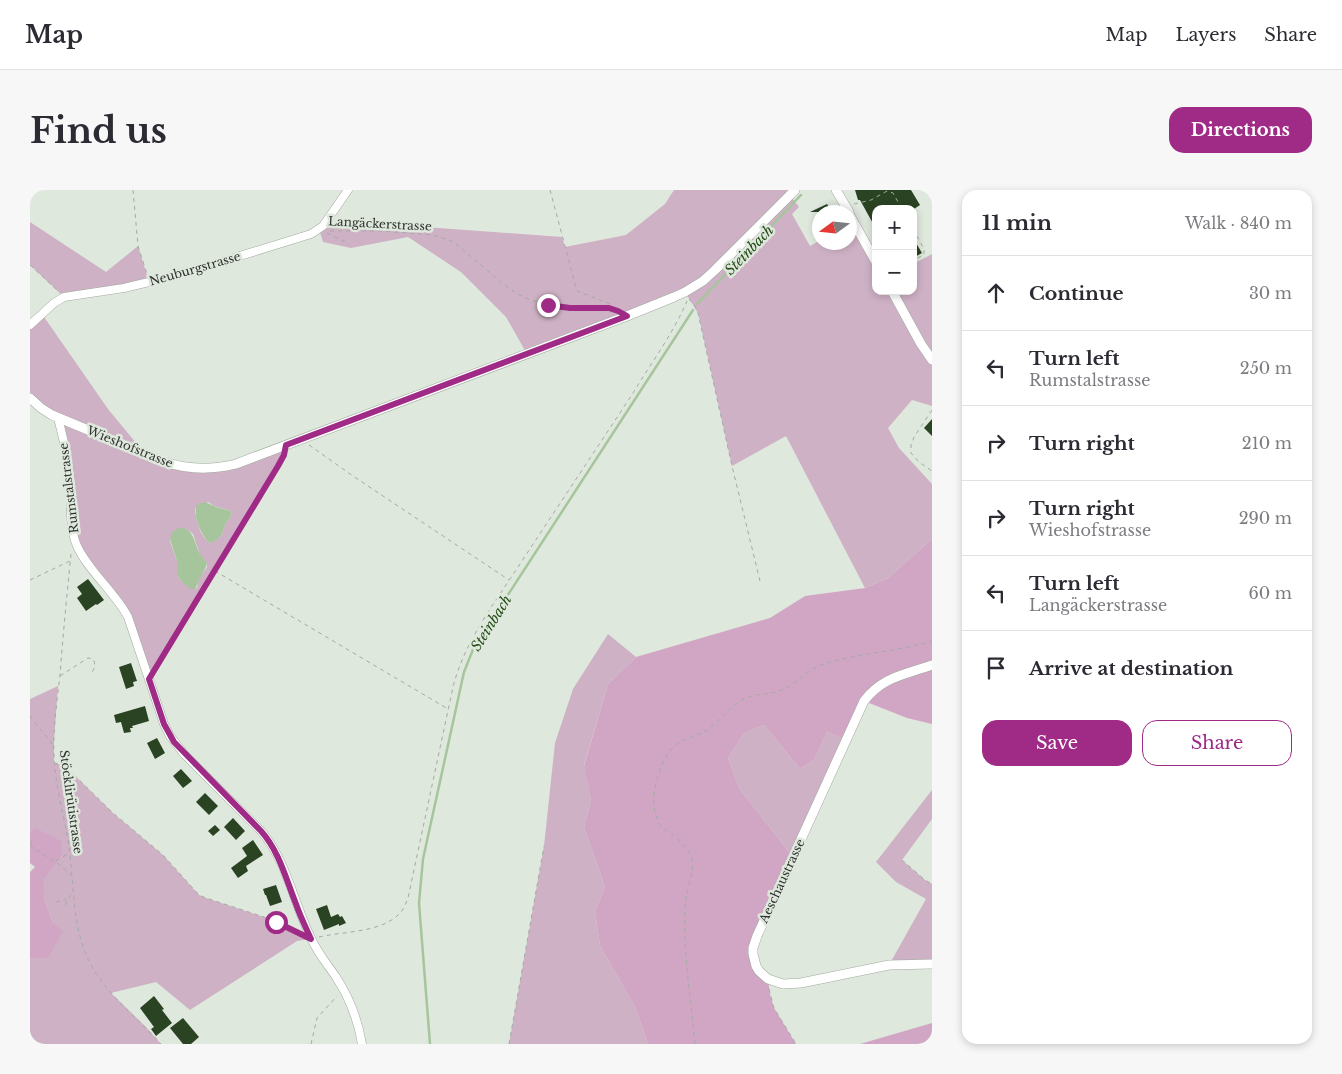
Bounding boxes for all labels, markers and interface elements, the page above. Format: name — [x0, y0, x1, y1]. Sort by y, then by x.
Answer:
text: Map — [25, 20, 83, 49]
text: Map — [1106, 24, 1147, 46]
text: Layers — [1175, 24, 1236, 46]
text: Share — [1264, 24, 1317, 46]
button: Directions — [1169, 107, 1312, 153]
text: Find us — [30, 109, 167, 152]
north arrow — [812, 205, 857, 250]
map controls — [872, 205, 917, 295]
button: + — [872, 205, 917, 250]
text: 11 min — [982, 210, 1052, 236]
street label: Langäckerstrasse — [328, 213, 432, 234]
text: Walk · 840 m — [1185, 213, 1292, 233]
water label: Steinbach — [721, 221, 777, 279]
street label: Neuburgstrasse — [147, 248, 242, 289]
button: − — [872, 250, 917, 295]
icon: ahead — [982, 279, 1010, 307]
text: Continue — [1029, 282, 1124, 305]
text: 30 m — [1249, 283, 1292, 303]
route end — [537, 294, 560, 317]
text: Turn left — [1029, 347, 1120, 370]
icon: left — [982, 354, 1010, 382]
text: 250 m — [1240, 358, 1292, 378]
text: Rumstalstrasse — [1029, 370, 1150, 390]
street label: Wieshofstrasse — [84, 422, 176, 471]
icon: right — [982, 429, 1010, 457]
text: Turn right — [1029, 432, 1135, 455]
text: 210 m — [1242, 433, 1292, 453]
street label: Rumstalstrasse — [55, 442, 81, 534]
text: Turn right — [1029, 497, 1135, 520]
icon: right — [982, 504, 1010, 532]
text: 290 m — [1239, 508, 1292, 528]
text: Wieshofstrasse — [1029, 520, 1151, 540]
text: Turn left — [1029, 572, 1120, 595]
icon: left — [982, 579, 1010, 607]
text: 60 m — [1249, 583, 1292, 603]
water label: Steinbach — [467, 592, 515, 654]
text: Langäckerstrasse — [1029, 595, 1167, 615]
icon: arrive — [982, 654, 1010, 682]
text: Arrive at destination — [1029, 657, 1233, 680]
button: Save — [982, 720, 1132, 766]
button: Share — [1142, 720, 1292, 766]
street label: Stöcklirütistrasse — [57, 749, 86, 855]
street label: Aeschaustrasse — [755, 836, 808, 926]
route start — [265, 911, 288, 934]

